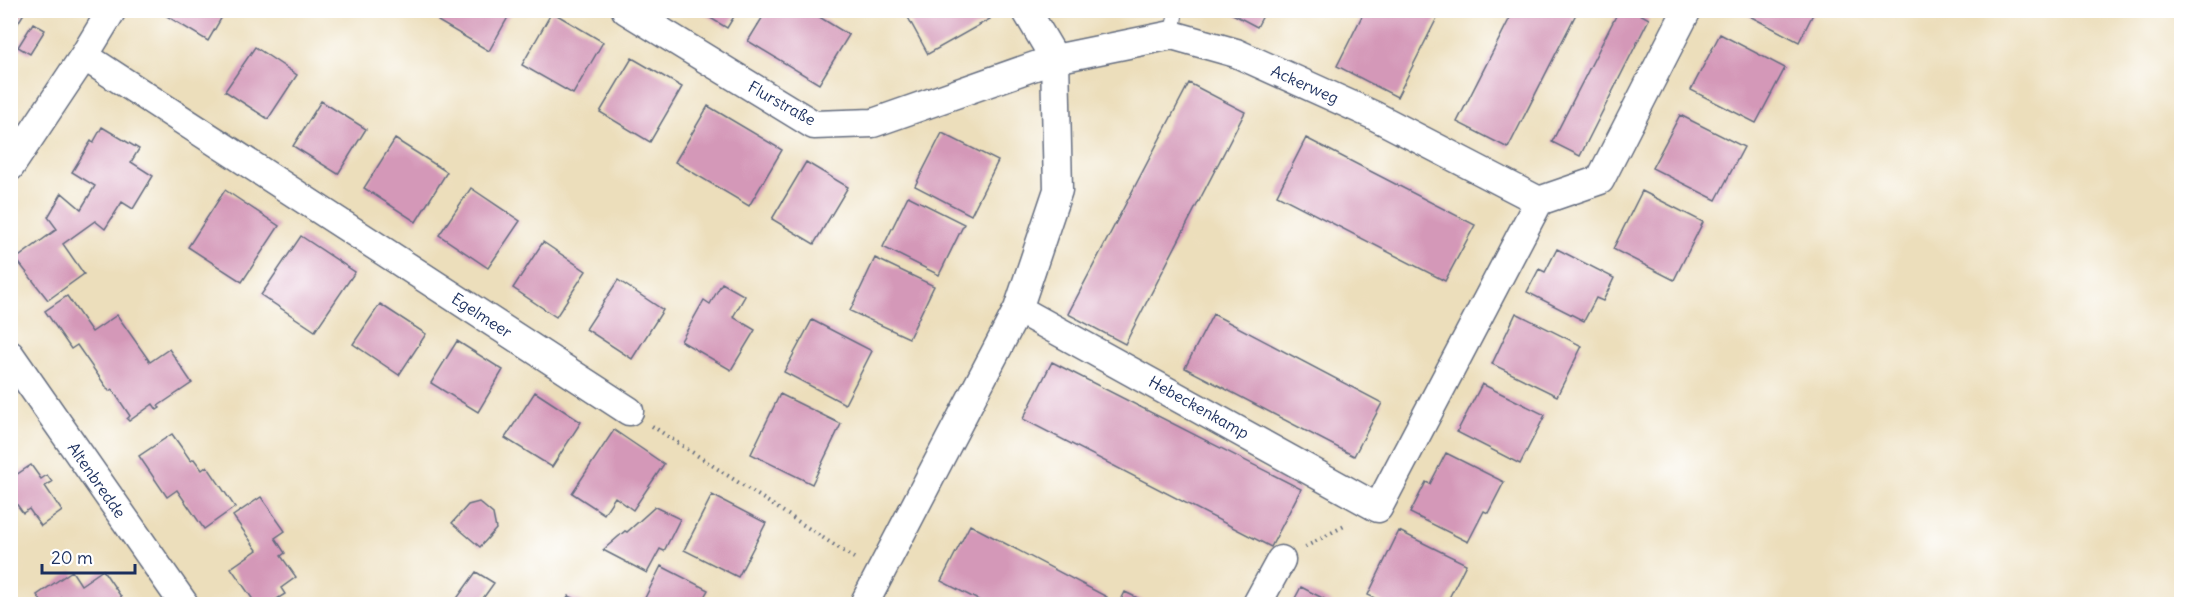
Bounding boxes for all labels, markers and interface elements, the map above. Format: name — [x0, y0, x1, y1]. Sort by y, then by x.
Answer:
street label: Ackerweg — [1268, 60, 1342, 108]
street label: Flurstraße — [745, 76, 819, 130]
street label: Egelmeer — [448, 288, 516, 342]
street label: Hebeckenkamp — [1145, 371, 1253, 443]
street label: Altenbredde — [64, 438, 130, 522]
scale bar — [42, 537, 135, 575]
text: 20 m — [51, 546, 93, 569]

